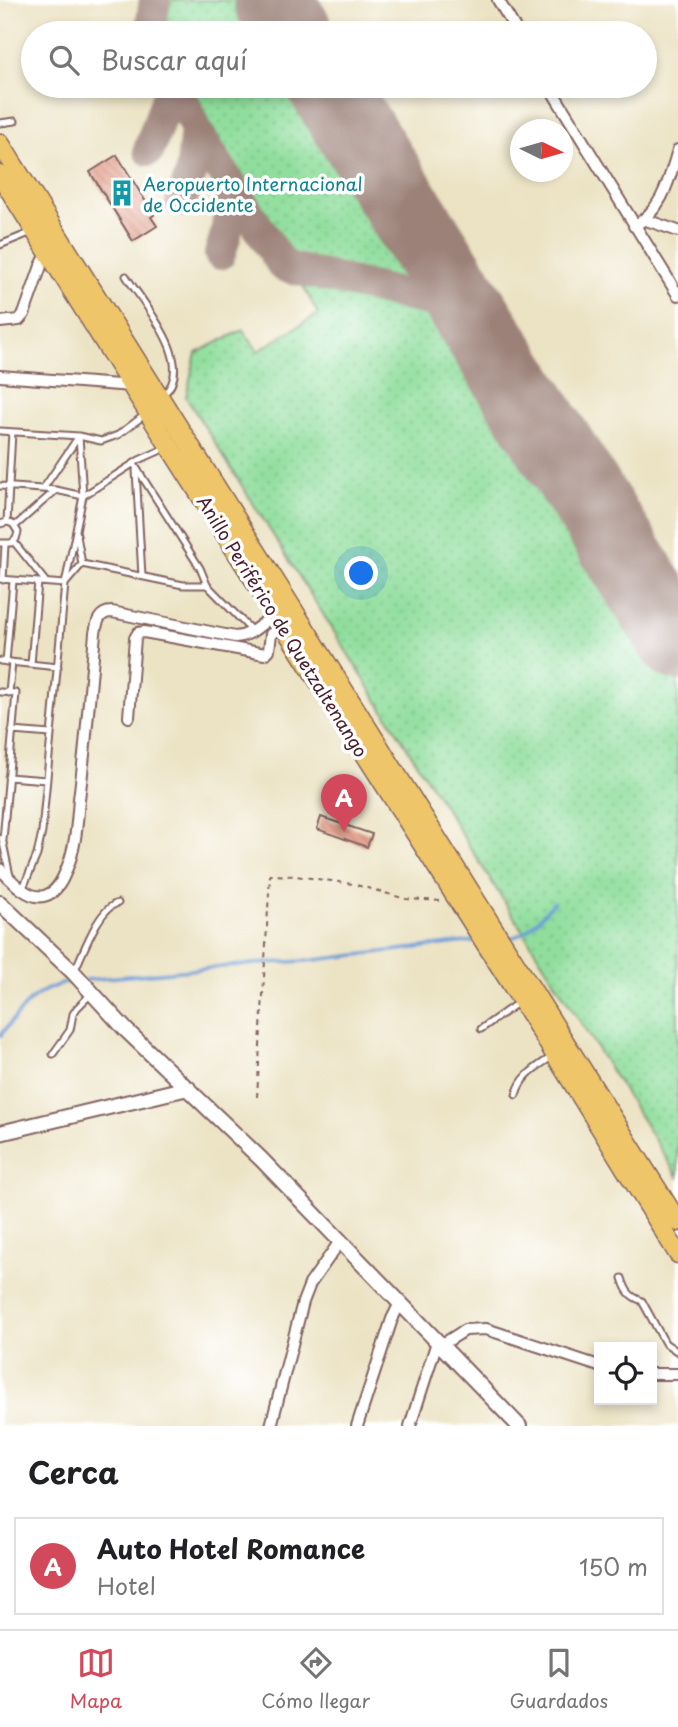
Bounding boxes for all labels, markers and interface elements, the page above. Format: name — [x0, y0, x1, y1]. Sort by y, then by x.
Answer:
search box — [21, 21, 657, 98]
text: Buscar aquí — [101, 40, 247, 79]
icon: search — [45, 41, 83, 79]
north arrow — [510, 119, 573, 182]
place label: Aeropuerto Internacional de Occidente — [143, 170, 362, 218]
building icon: Aeropuerto Internacional de Occidente — [107, 178, 137, 208]
street label: Anillo Periférico de Quetzaltenango — [191, 490, 375, 762]
your location — [344, 556, 378, 590]
pin: A — [321, 774, 367, 832]
map controls — [594, 1342, 657, 1405]
button: locate — [594, 1342, 657, 1405]
text: Cerca — [28, 1449, 119, 1494]
text: Auto Hotel Romance — [97, 1529, 365, 1568]
text: A — [44, 1549, 62, 1584]
text: 150 m — [579, 1549, 648, 1584]
text: Hotel — [97, 1568, 156, 1603]
tab: Mapa — [70, 1644, 122, 1714]
tab: Cómo llegar — [261, 1644, 370, 1714]
tab: Guardados — [509, 1644, 608, 1714]

